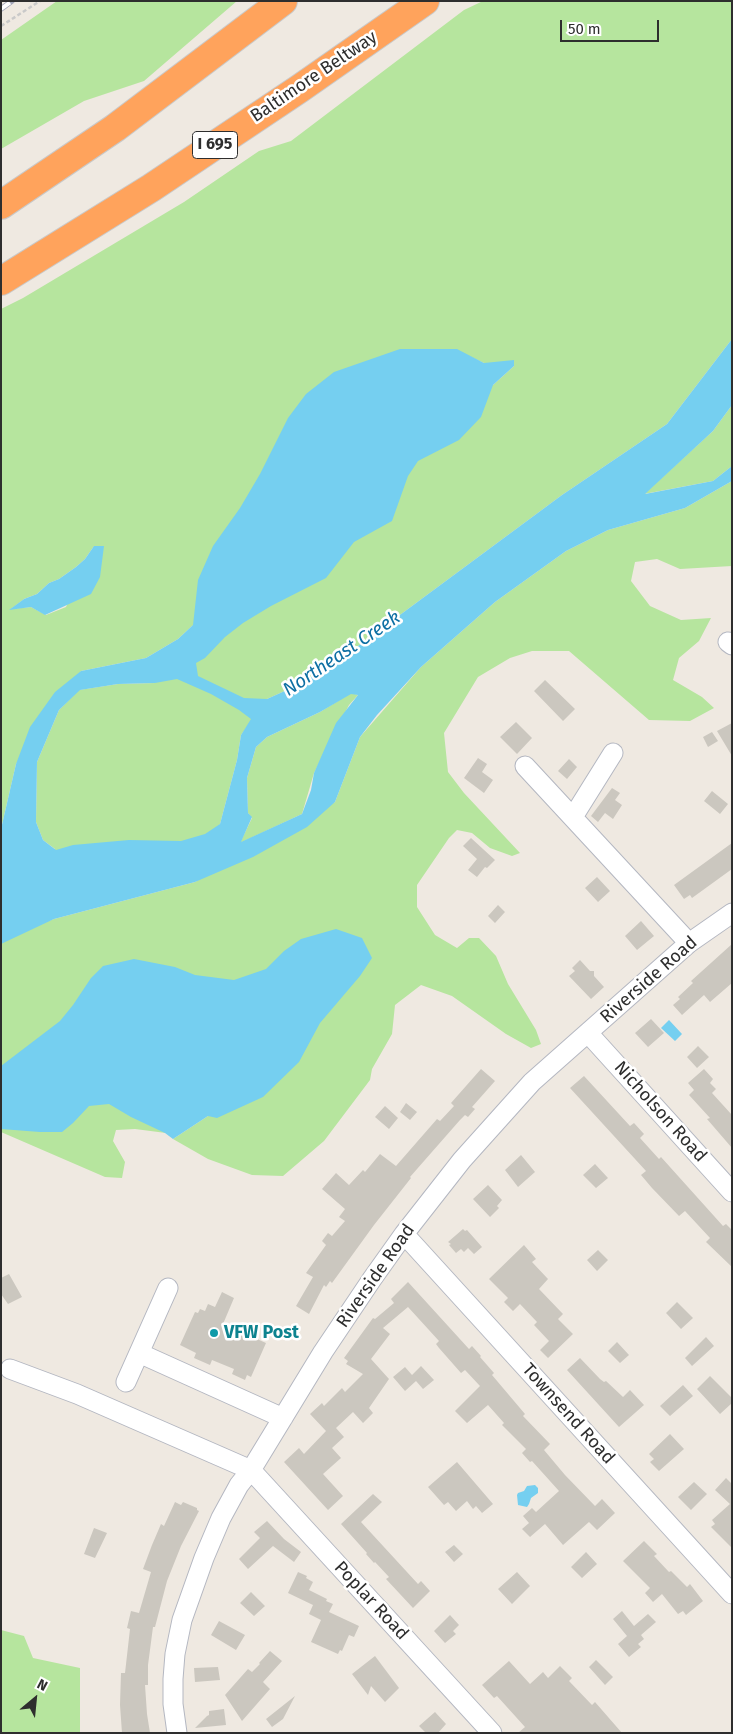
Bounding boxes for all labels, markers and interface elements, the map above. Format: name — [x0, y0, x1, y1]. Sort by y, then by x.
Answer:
scale bar — [563, 10, 662, 42]
text: 50 m — [568, 20, 601, 38]
street label: Baltimore Beltway — [247, 27, 381, 127]
road number: I 695 — [192, 132, 238, 158]
water label: Northeast Creek — [279, 606, 405, 702]
street label: Riverside Road — [596, 932, 702, 1028]
street label: Nicholson Road — [609, 1057, 711, 1167]
street label: Riverside Road — [332, 1220, 420, 1332]
place label: VFW Post — [224, 1322, 299, 1344]
marker: VFW Post — [208, 1327, 220, 1339]
street label: Townsend Road — [517, 1359, 619, 1469]
street label: Poplar Road — [329, 1557, 413, 1645]
north arrow — [10, 1674, 60, 1724]
text: N — [34, 1676, 50, 1695]

